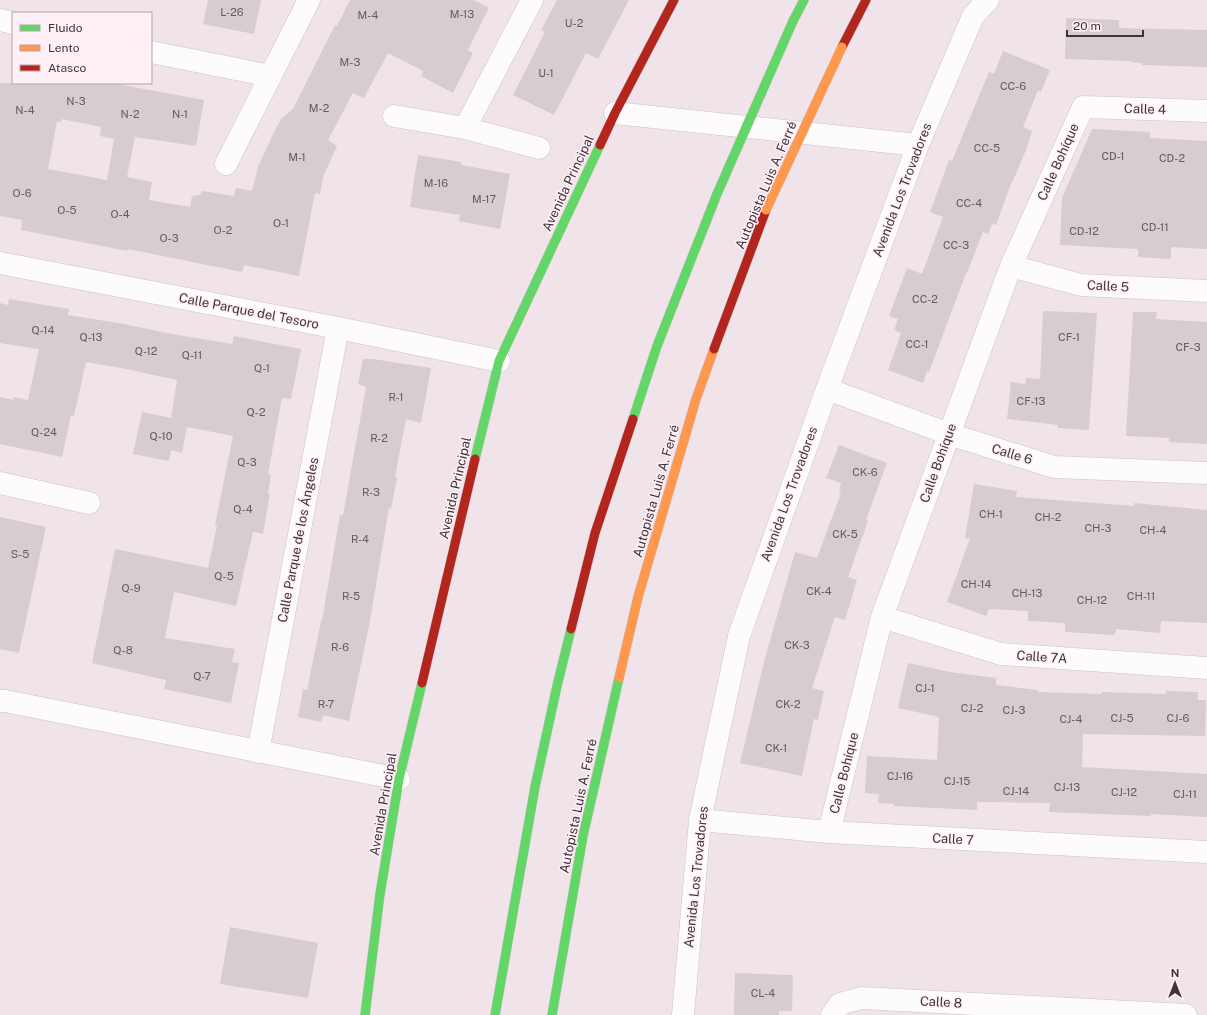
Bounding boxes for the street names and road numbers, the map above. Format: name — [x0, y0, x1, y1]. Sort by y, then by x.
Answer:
street label: Calle 4 — [1124, 101, 1166, 117]
street label: Autopista Luis A. Ferré — [732, 119, 800, 251]
street label: Avenida Los Trovadores — [869, 121, 935, 259]
street label: Calle Bohíque — [1034, 121, 1082, 203]
street label: Avenida Principal — [539, 133, 597, 233]
street label: Calle 5 — [1087, 277, 1129, 295]
street label: Calle Parque del Tesoro — [178, 290, 320, 332]
street label: Calle Bohíque — [917, 421, 959, 505]
street label: Autopista Luis A. Ferré — [630, 423, 682, 559]
street label: Avenida Los Trovadores — [758, 425, 820, 563]
street label: Avenida Principal — [436, 435, 474, 540]
street label: Calle 6 — [990, 441, 1034, 467]
street label: Calle Parque de los Ángeles — [274, 456, 321, 624]
street label: Calle 7A — [1016, 648, 1068, 666]
street label: Calle Bohíque — [827, 731, 861, 815]
street label: Autopista Luis A. Ferré — [556, 737, 600, 875]
street label: Avenida Principal — [367, 751, 399, 857]
street label: Avenida Los Trovadores — [681, 805, 711, 949]
street label: Calle 7 — [932, 830, 974, 848]
street label: Calle 8 — [920, 993, 962, 1011]

